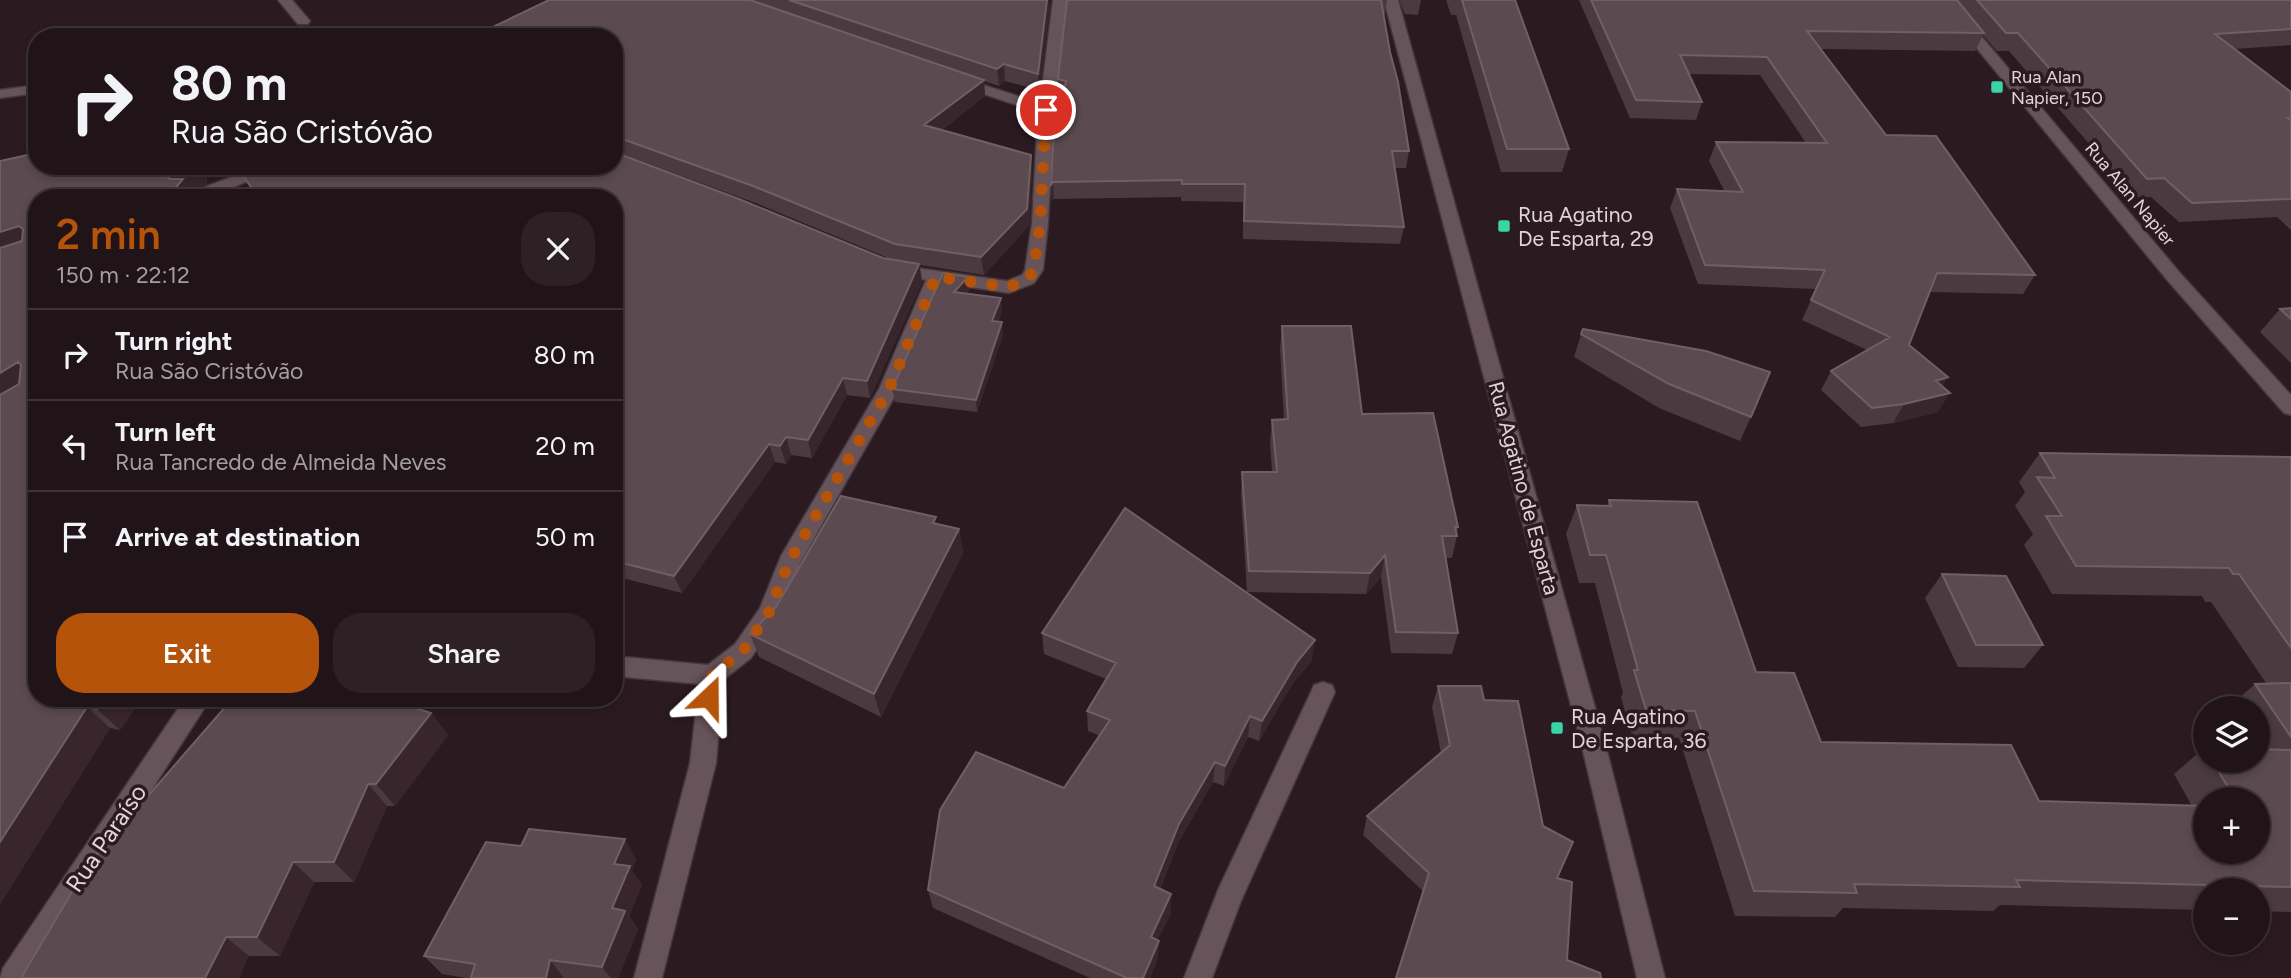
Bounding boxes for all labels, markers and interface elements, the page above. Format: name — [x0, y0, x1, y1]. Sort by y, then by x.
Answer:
text: 80 m — [171, 53, 287, 112]
icon: right — [56, 56, 147, 147]
place label: Rua Alan Napier, 150 — [2011, 66, 2103, 109]
marker: Rua Alan Napier, 150 — [1989, 79, 2005, 95]
pin — [1016, 80, 1076, 140]
icon: arrive — [1027, 91, 1065, 129]
text: Rua São Cristóvão — [171, 113, 433, 151]
street label: Rua Alan Napier — [2080, 138, 2180, 250]
place label: Rua Agatino De Esparta, 29 — [1518, 202, 1654, 251]
text: 2 min — [56, 209, 161, 260]
button: close — [521, 212, 595, 286]
marker: Rua Agatino De Esparta, 29 — [1496, 218, 1512, 234]
text: 150 m · 22:12 — [56, 261, 190, 289]
text: Turn right — [115, 325, 232, 357]
icon: right — [56, 336, 94, 374]
text: 80 m — [534, 339, 595, 371]
text: Rua São Cristóvão — [115, 357, 303, 385]
street label: Rua Agatino de Esparta — [1483, 379, 1565, 597]
text: Turn left — [115, 416, 216, 448]
icon: left — [56, 427, 94, 465]
text: 20 m — [535, 430, 595, 462]
text: Rua Tancredo de Almeida Neves — [115, 448, 446, 476]
icon: arrive — [56, 518, 94, 556]
text: Arrive at destination — [115, 521, 360, 553]
text: 50 m — [535, 521, 595, 553]
button: Exit — [56, 613, 319, 693]
button: Share — [333, 613, 595, 693]
position arrow — [672, 660, 746, 734]
map controls — [2193, 696, 2270, 955]
button: layers — [2193, 696, 2270, 773]
place label: Rua Agatino De Esparta, 36 — [1571, 704, 1706, 753]
marker: Rua Agatino De Esparta, 36 — [1549, 720, 1565, 736]
street label: Rua Paraíso — [59, 779, 153, 897]
button: + — [2193, 787, 2270, 864]
button: − — [2193, 878, 2270, 955]

